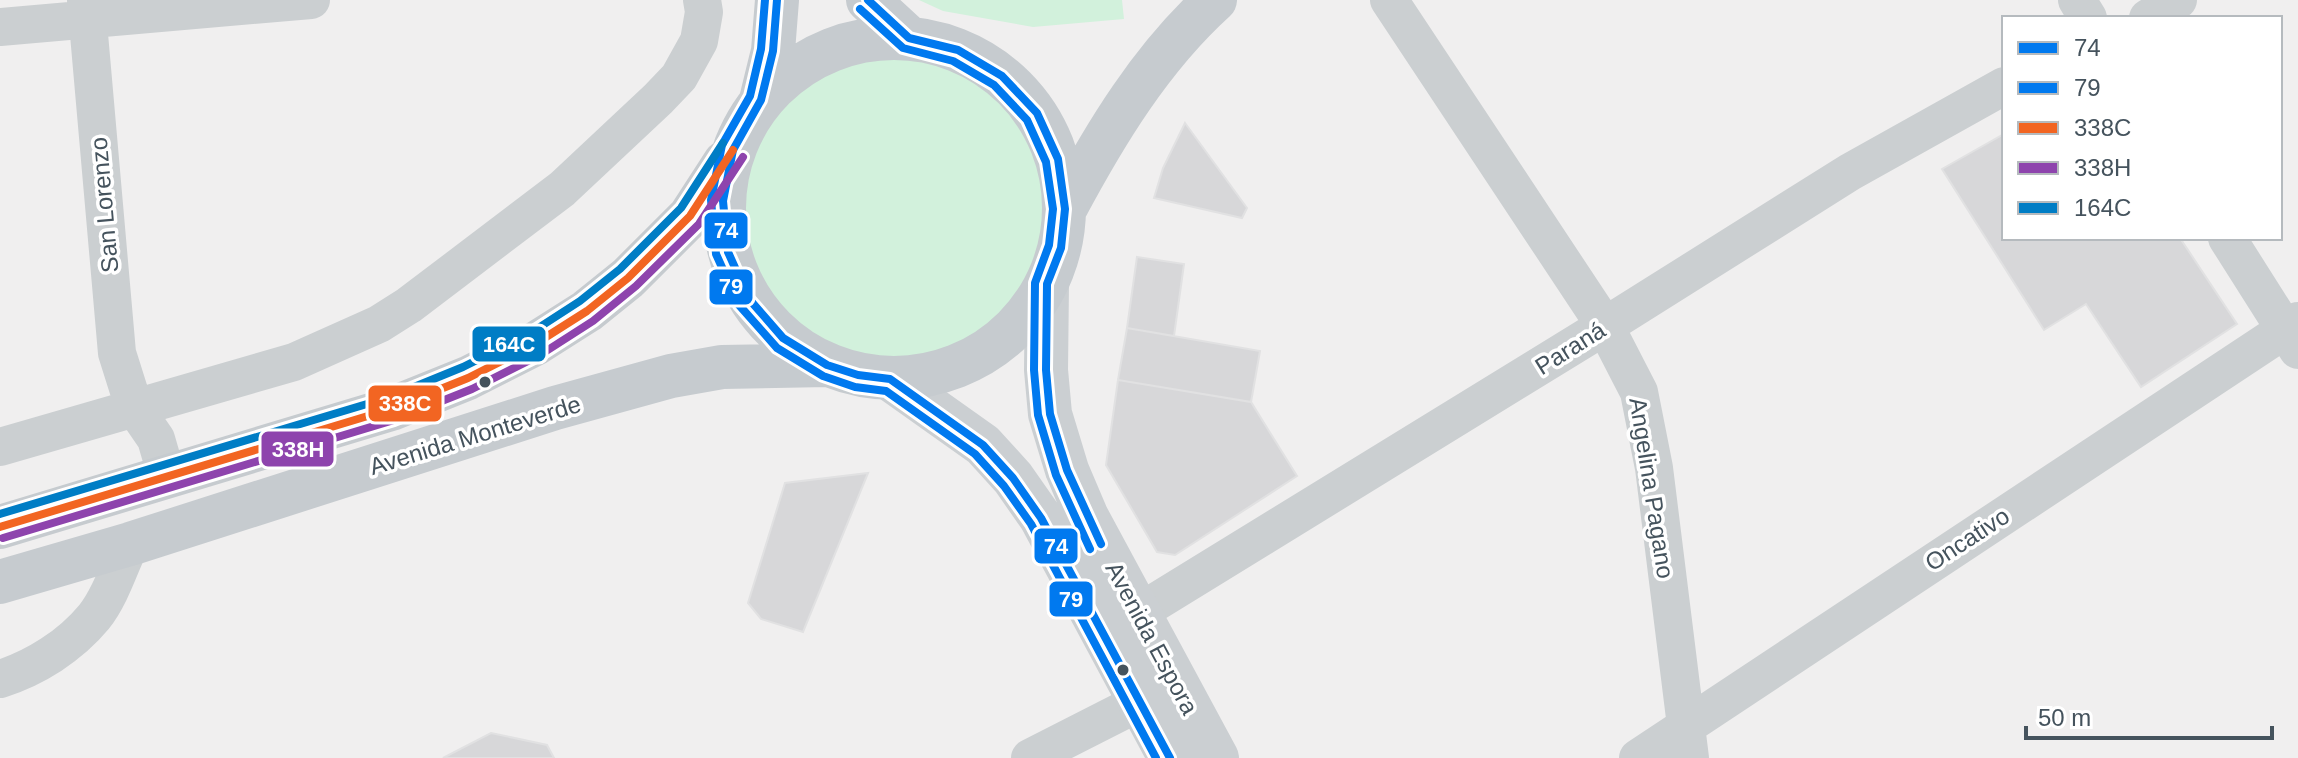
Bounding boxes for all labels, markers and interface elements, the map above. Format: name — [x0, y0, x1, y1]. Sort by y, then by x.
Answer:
legend — [2002, 16, 2282, 240]
text: 74 — [2074, 34, 2101, 61]
text: 79 — [2074, 74, 2101, 101]
text: 338C — [2074, 114, 2131, 141]
street label: San Lorenzo — [85, 136, 123, 274]
text: 338H — [2074, 154, 2131, 181]
text: 164C — [2074, 194, 2131, 221]
line badge: 74 — [703, 211, 749, 250]
text: 74 — [714, 218, 739, 243]
line badge: 79 — [708, 268, 754, 306]
text: 79 — [719, 274, 743, 299]
street label: Paraná — [1530, 316, 1611, 380]
line badge: 164C — [471, 325, 547, 363]
text: 164C — [483, 332, 535, 357]
unlabelled marker — [477, 374, 493, 390]
line badge: 338C — [367, 384, 443, 423]
street label: Avenida Monteverde — [366, 390, 584, 480]
text: 338C — [379, 391, 431, 416]
street label: Angelina Pagano — [1624, 396, 1680, 580]
line badge: 338H — [260, 430, 335, 468]
text: 338H — [272, 437, 324, 462]
street label: Oncativo — [1920, 502, 2014, 576]
line badge: 74 — [1033, 527, 1079, 565]
text: 74 — [1044, 534, 1069, 559]
street label: Avenida Espora — [1100, 557, 1204, 720]
line badge: 79 — [1048, 580, 1094, 618]
text: 79 — [1059, 587, 1083, 612]
unlabelled marker — [1115, 662, 1131, 678]
scale bar — [2026, 690, 2272, 740]
text: 50 m — [2038, 704, 2091, 731]

